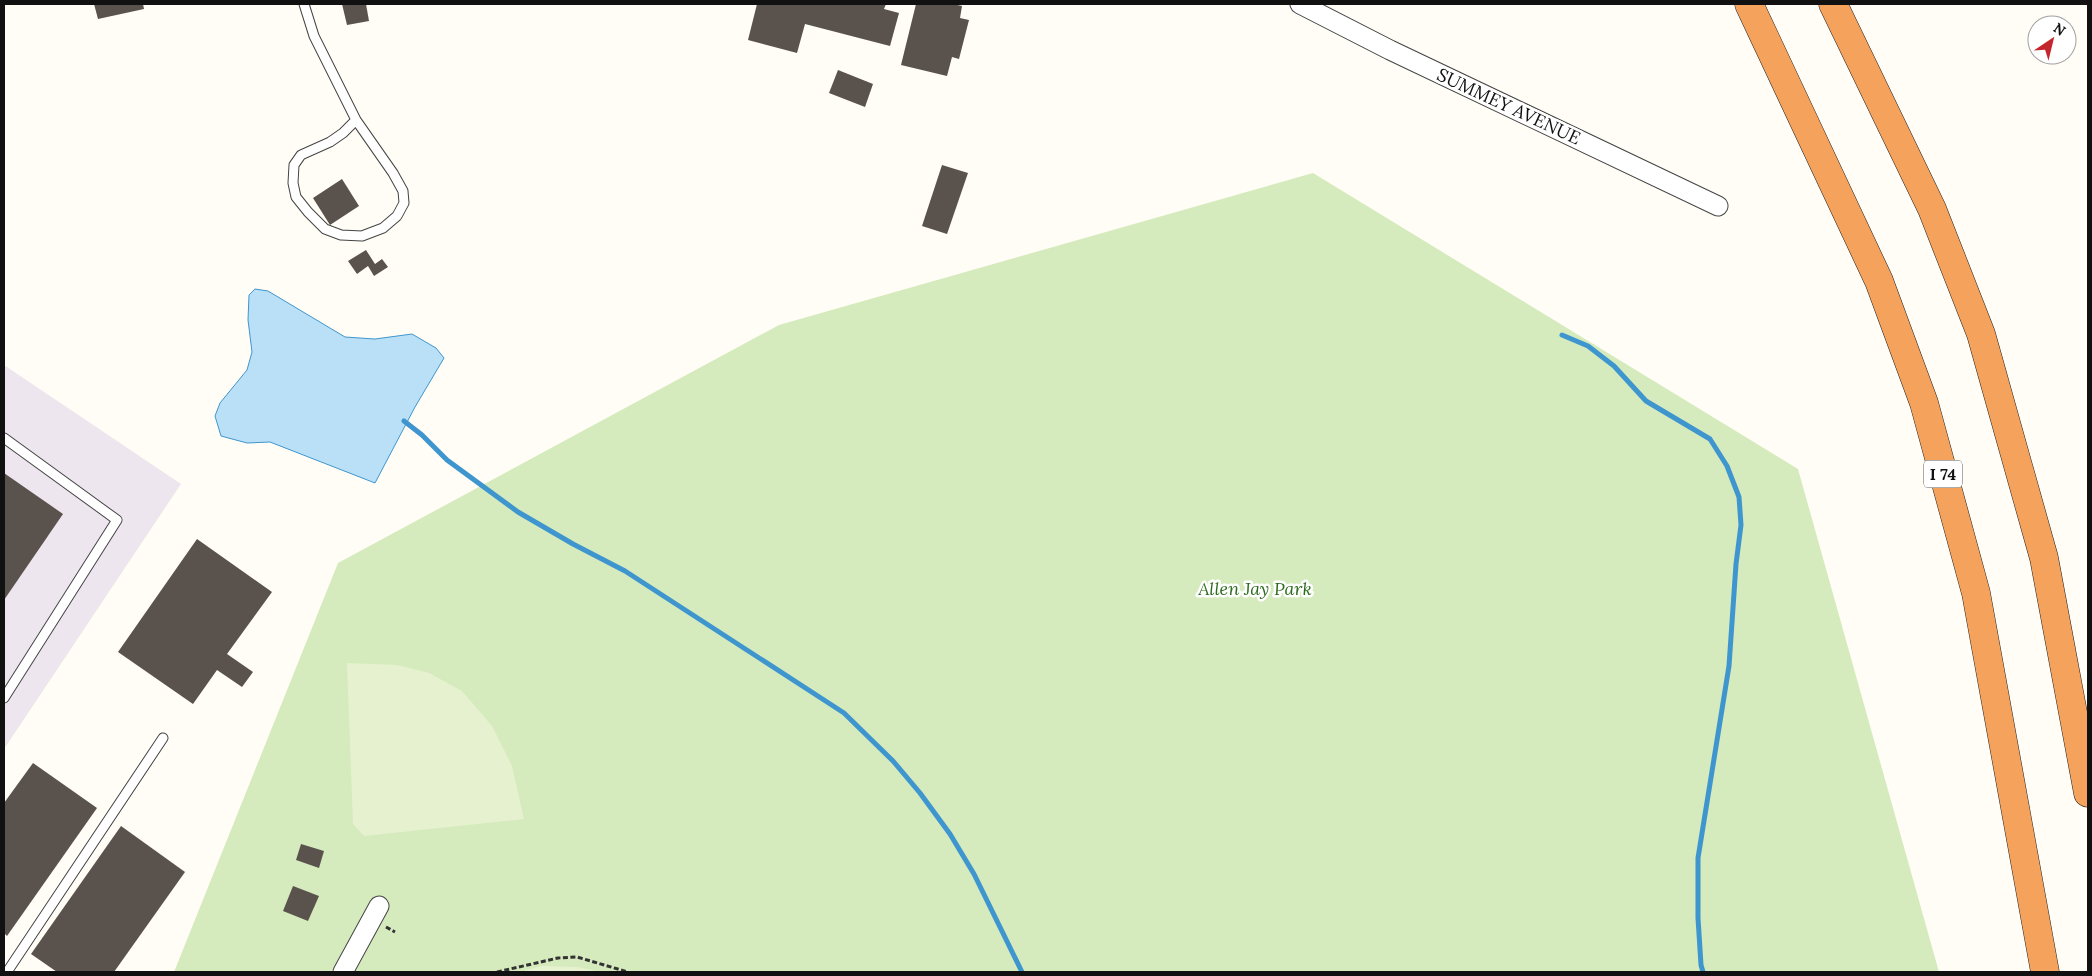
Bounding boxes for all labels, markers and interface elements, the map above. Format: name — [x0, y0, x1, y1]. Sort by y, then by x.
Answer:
north arrow — [2027, 15, 2077, 65]
text: N — [2050, 19, 2069, 40]
street label: SUMMEY AVENUE — [1433, 63, 1585, 149]
road number: I 74 — [1924, 460, 1962, 488]
park label: Allen Jay Park — [1197, 577, 1312, 600]

